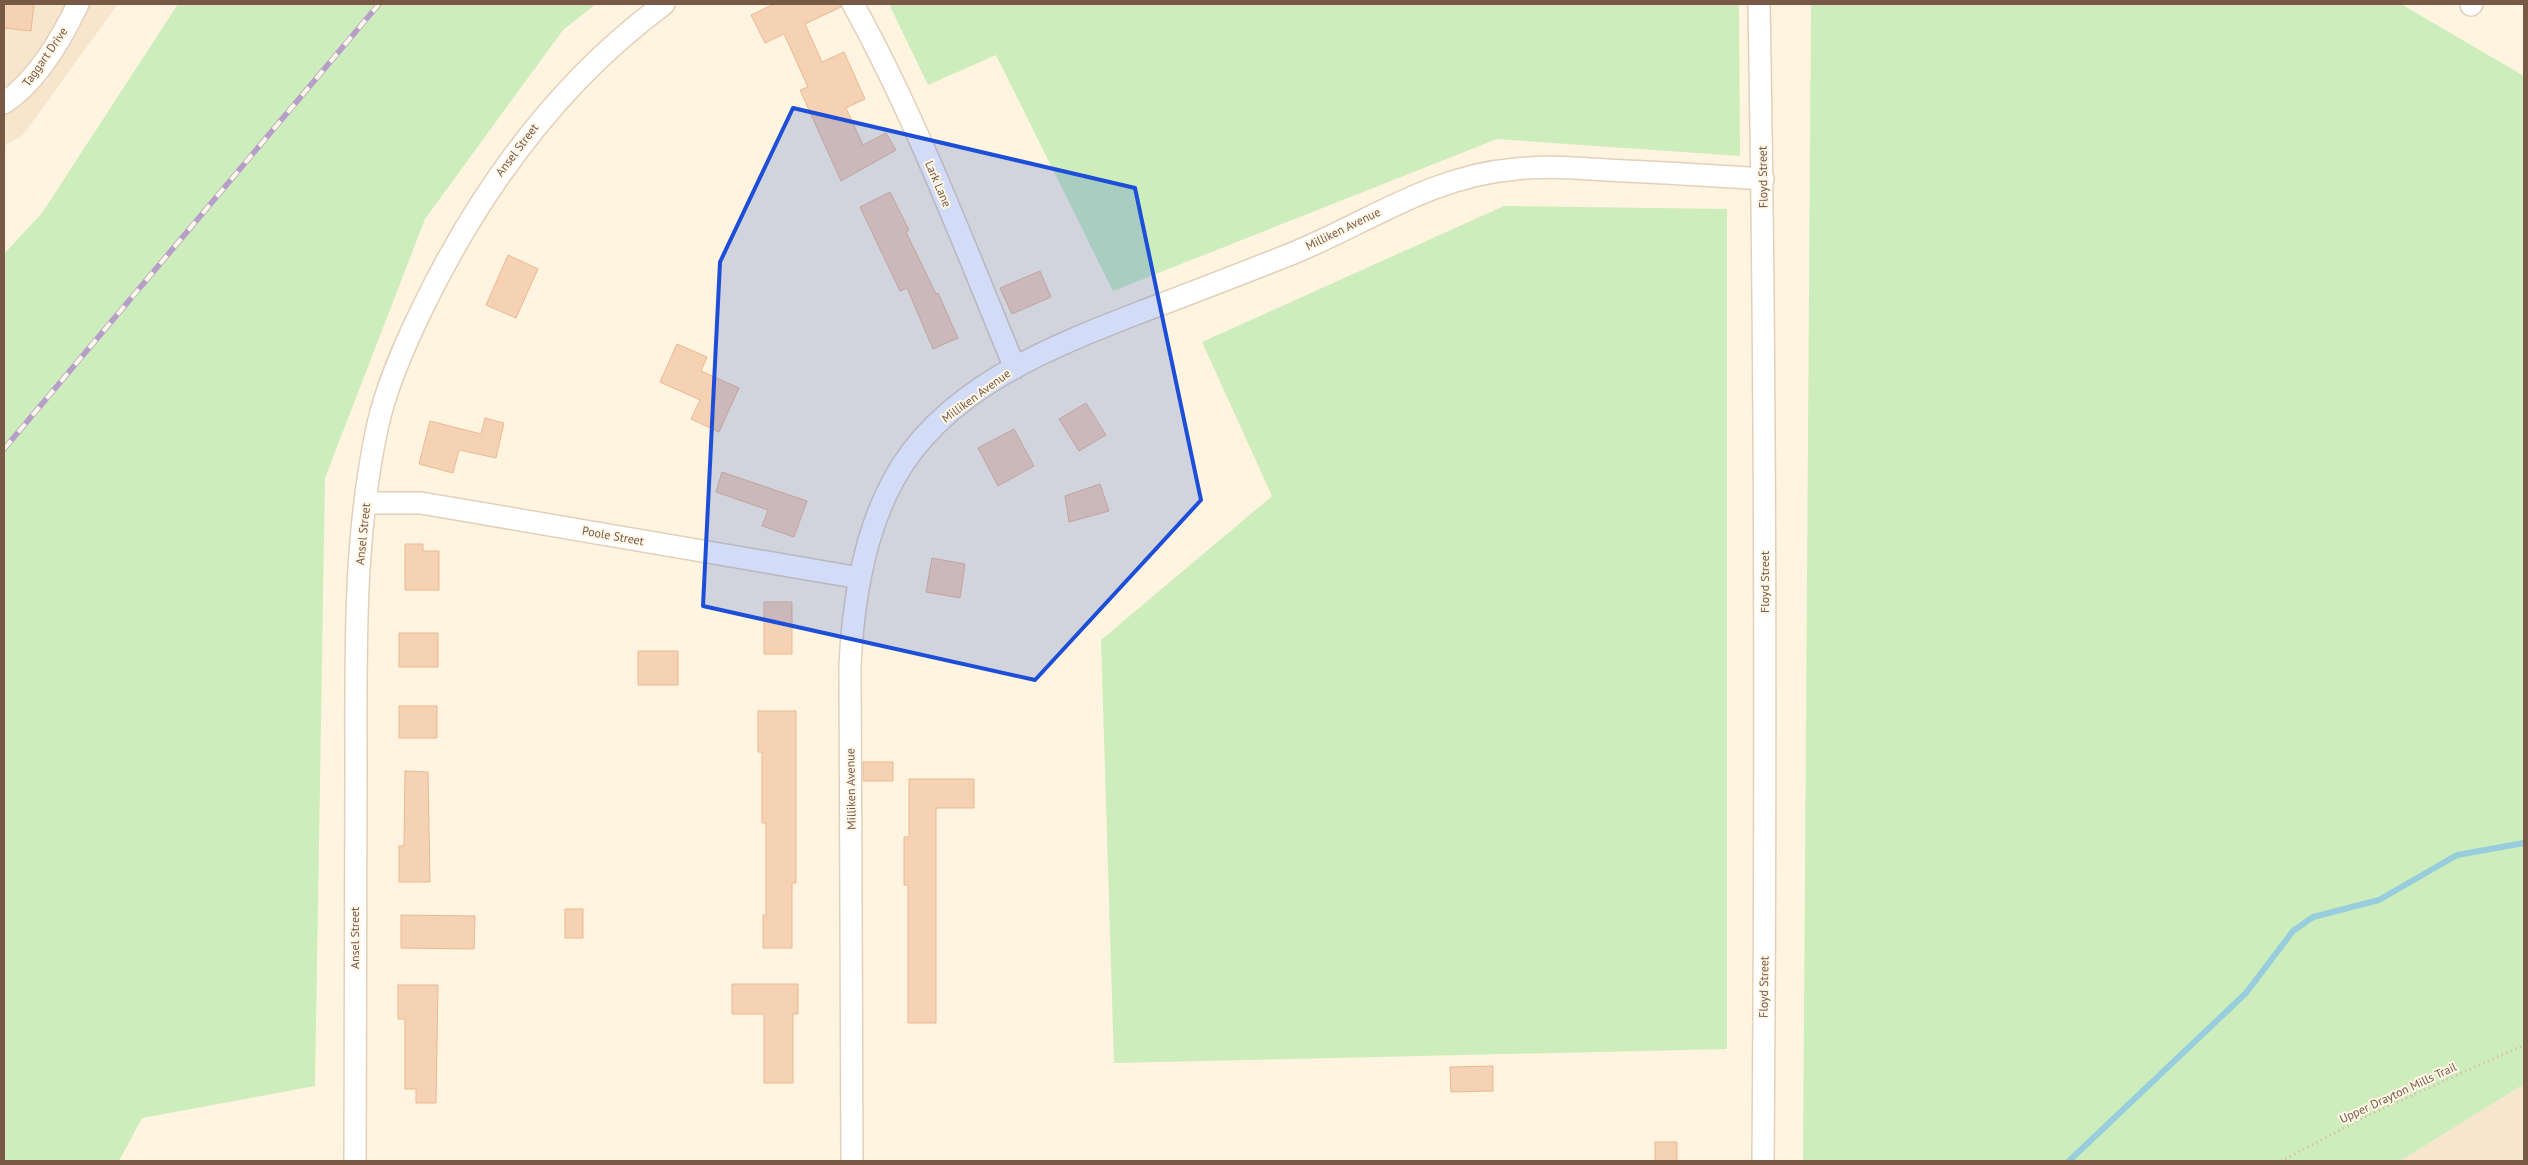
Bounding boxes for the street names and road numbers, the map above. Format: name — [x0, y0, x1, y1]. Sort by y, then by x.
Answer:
street label: Taggart Drive — [19, 24, 70, 89]
street label: Ansel Street — [492, 120, 541, 179]
street label: Floyd Street — [1754, 146, 1771, 208]
street label: Lark Lane — [922, 158, 955, 209]
street label: Milliken Avenue — [1303, 204, 1383, 253]
street label: Milliken Avenue — [938, 366, 1013, 426]
street label: Ansel Street — [352, 502, 373, 566]
street label: Poole Street — [581, 523, 645, 548]
street label: Floyd Street — [1757, 551, 1772, 613]
street label: Milliken Avenue — [842, 748, 859, 830]
street label: Ansel Street — [347, 907, 362, 969]
street label: Floyd Street — [1755, 956, 1772, 1018]
street label: Upper Drayton Mills Trail — [2337, 1059, 2459, 1126]

